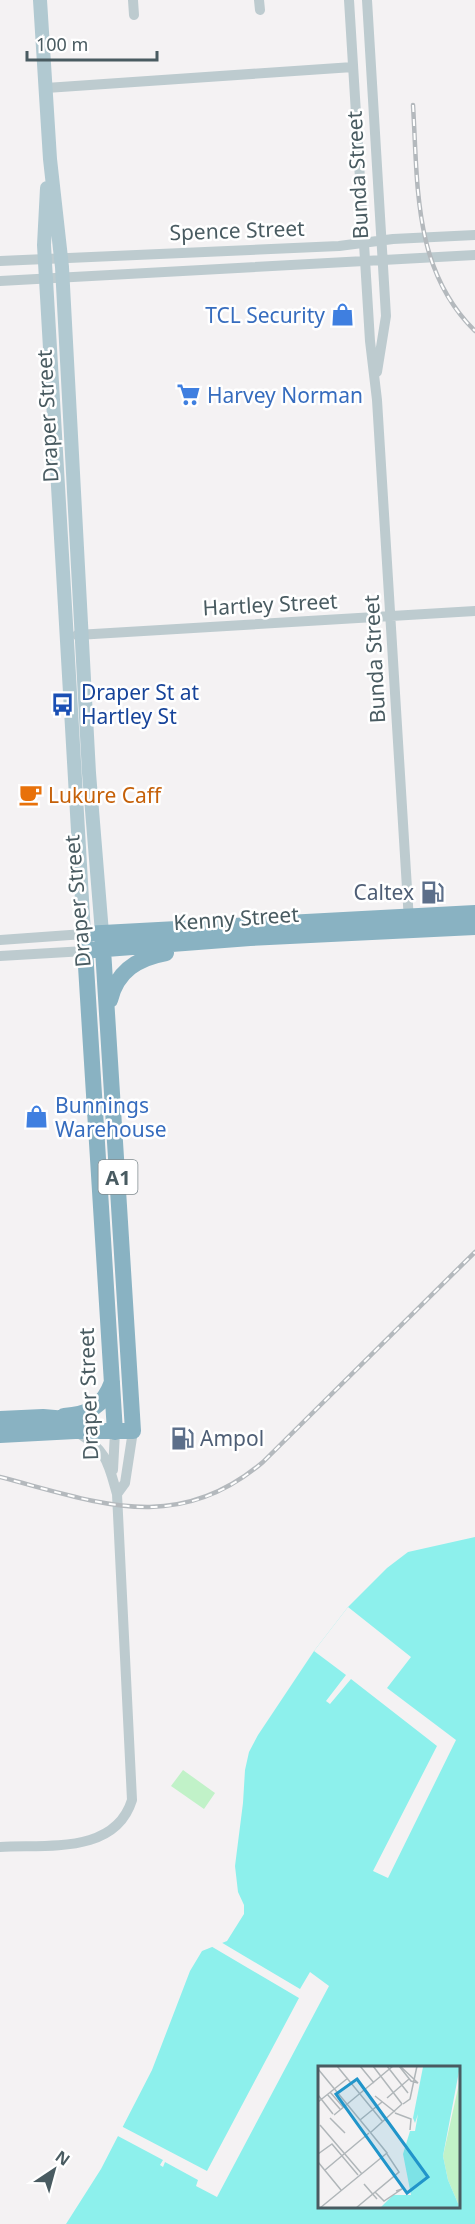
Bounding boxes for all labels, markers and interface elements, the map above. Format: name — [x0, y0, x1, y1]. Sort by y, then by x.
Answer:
scale bar — [27, 24, 158, 62]
text: 100 m — [36, 32, 88, 56]
street label: Bunda Street — [340, 110, 374, 240]
street label: Spence Street — [169, 214, 305, 246]
place label: TCL Security — [205, 301, 325, 329]
shop icon: TCL Security — [330, 302, 356, 328]
street label: Draper Street — [30, 348, 64, 483]
place label: Harvey Norman — [207, 381, 363, 409]
supermarket icon: Harvey Norman — [176, 382, 202, 408]
street label: Hartley Street — [202, 586, 339, 622]
street label: Bunda Street — [357, 594, 391, 724]
place label: Draper St at Hartley St — [81, 678, 200, 730]
bus stop icon: Draper St at Hartley St — [50, 691, 76, 717]
place label: Lukure Caff — [48, 781, 163, 809]
cafe icon: Lukure Caff — [17, 782, 43, 808]
street label: Draper Street — [57, 833, 97, 968]
place label: Caltex — [353, 878, 414, 906]
fuel station icon: Caltex — [419, 879, 445, 905]
street label: Kenny Street — [172, 900, 300, 936]
place label: Bunnings Warehouse — [55, 1091, 167, 1143]
shop icon: Bunnings Warehouse — [24, 1104, 50, 1130]
road number: A1 — [98, 1160, 138, 1194]
street label: Draper Street — [72, 1327, 104, 1461]
place label: Ampol — [200, 1424, 264, 1452]
fuel station icon: Ampol — [169, 1425, 195, 1451]
inset map — [318, 2066, 460, 2209]
north arrow — [24, 2140, 84, 2200]
text: N — [51, 2145, 75, 2171]

